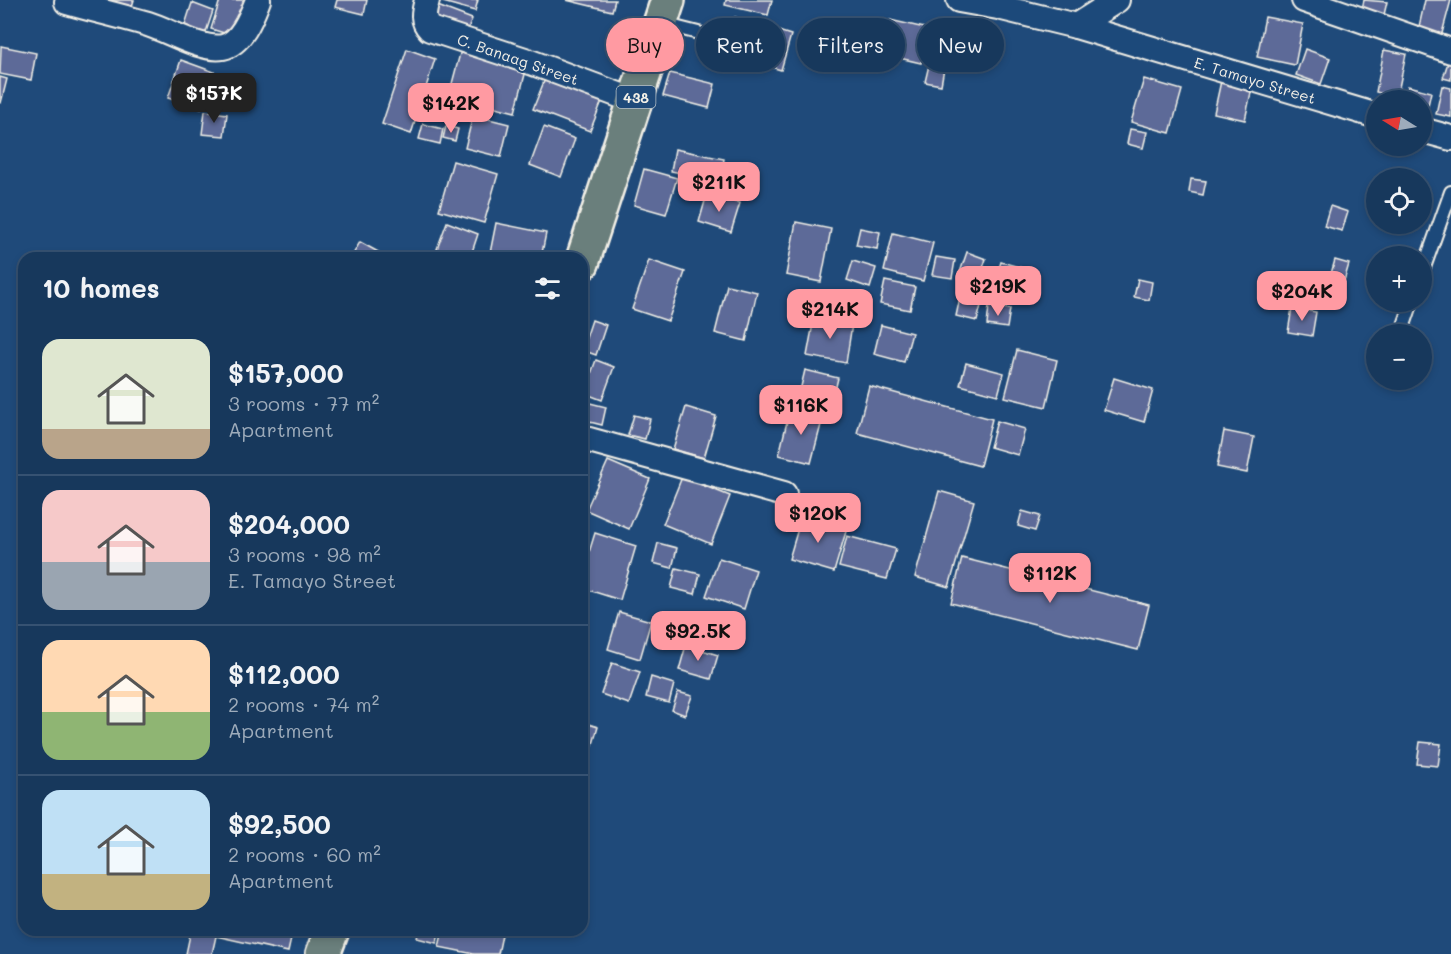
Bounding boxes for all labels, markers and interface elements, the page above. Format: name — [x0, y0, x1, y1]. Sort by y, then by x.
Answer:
chip: Buy — [606, 18, 684, 72]
chip: Rent — [696, 18, 785, 72]
chip: Filters — [797, 18, 905, 72]
chip: New — [917, 18, 1004, 72]
street label: C. Banaag Street — [455, 29, 581, 89]
street label: E. Tamayo Street — [1192, 52, 1318, 108]
pin: $157K — [172, 73, 256, 124]
text: $157K — [185, 79, 243, 105]
pin: $142K — [409, 83, 493, 134]
road number: 438 — [616, 86, 656, 108]
text: $142K — [422, 89, 480, 115]
north arrow — [1366, 90, 1432, 156]
map controls — [1366, 90, 1432, 390]
pin: $211K — [677, 162, 761, 213]
text: $211K — [692, 168, 746, 194]
button: locate — [1366, 168, 1432, 234]
button: + — [1366, 246, 1432, 312]
pin: $219K — [956, 266, 1040, 317]
text: 10 homes — [42, 271, 160, 305]
pin: $204K — [1260, 271, 1344, 322]
icon: filters — [531, 272, 564, 305]
text: $219K — [969, 272, 1027, 298]
text: $204K — [1271, 277, 1333, 303]
pin: $214K — [788, 289, 872, 340]
text: $214K — [801, 295, 859, 321]
button: − — [1366, 324, 1432, 390]
text: $157,000 — [228, 356, 343, 390]
icon: home — [90, 363, 162, 435]
pin: $116K — [759, 385, 843, 436]
text: 3 rooms · 77 m² — [228, 390, 379, 416]
text: $116K — [773, 391, 829, 417]
text: Apartment — [228, 416, 334, 442]
pin: $120K — [776, 493, 860, 544]
text: $120K — [789, 499, 847, 525]
text: $204,000 — [228, 507, 350, 541]
icon: home — [90, 514, 162, 586]
text: 3 rooms · 98 m² — [228, 541, 381, 567]
pin: $112K — [1008, 553, 1092, 604]
text: $112K — [1023, 559, 1077, 585]
text: E. Tamayo Street — [228, 567, 396, 593]
pin: $92.5K — [649, 611, 747, 662]
text: $92.5K — [665, 617, 731, 643]
text: $112,000 — [228, 657, 340, 691]
icon: home — [90, 664, 162, 736]
text: 2 rooms · 74 m² — [228, 691, 379, 717]
text: Apartment — [228, 717, 334, 743]
text: $92,500 — [228, 807, 331, 841]
icon: home — [90, 814, 162, 886]
text: 2 rooms · 60 m² — [228, 841, 381, 867]
text: Apartment — [228, 867, 334, 893]

